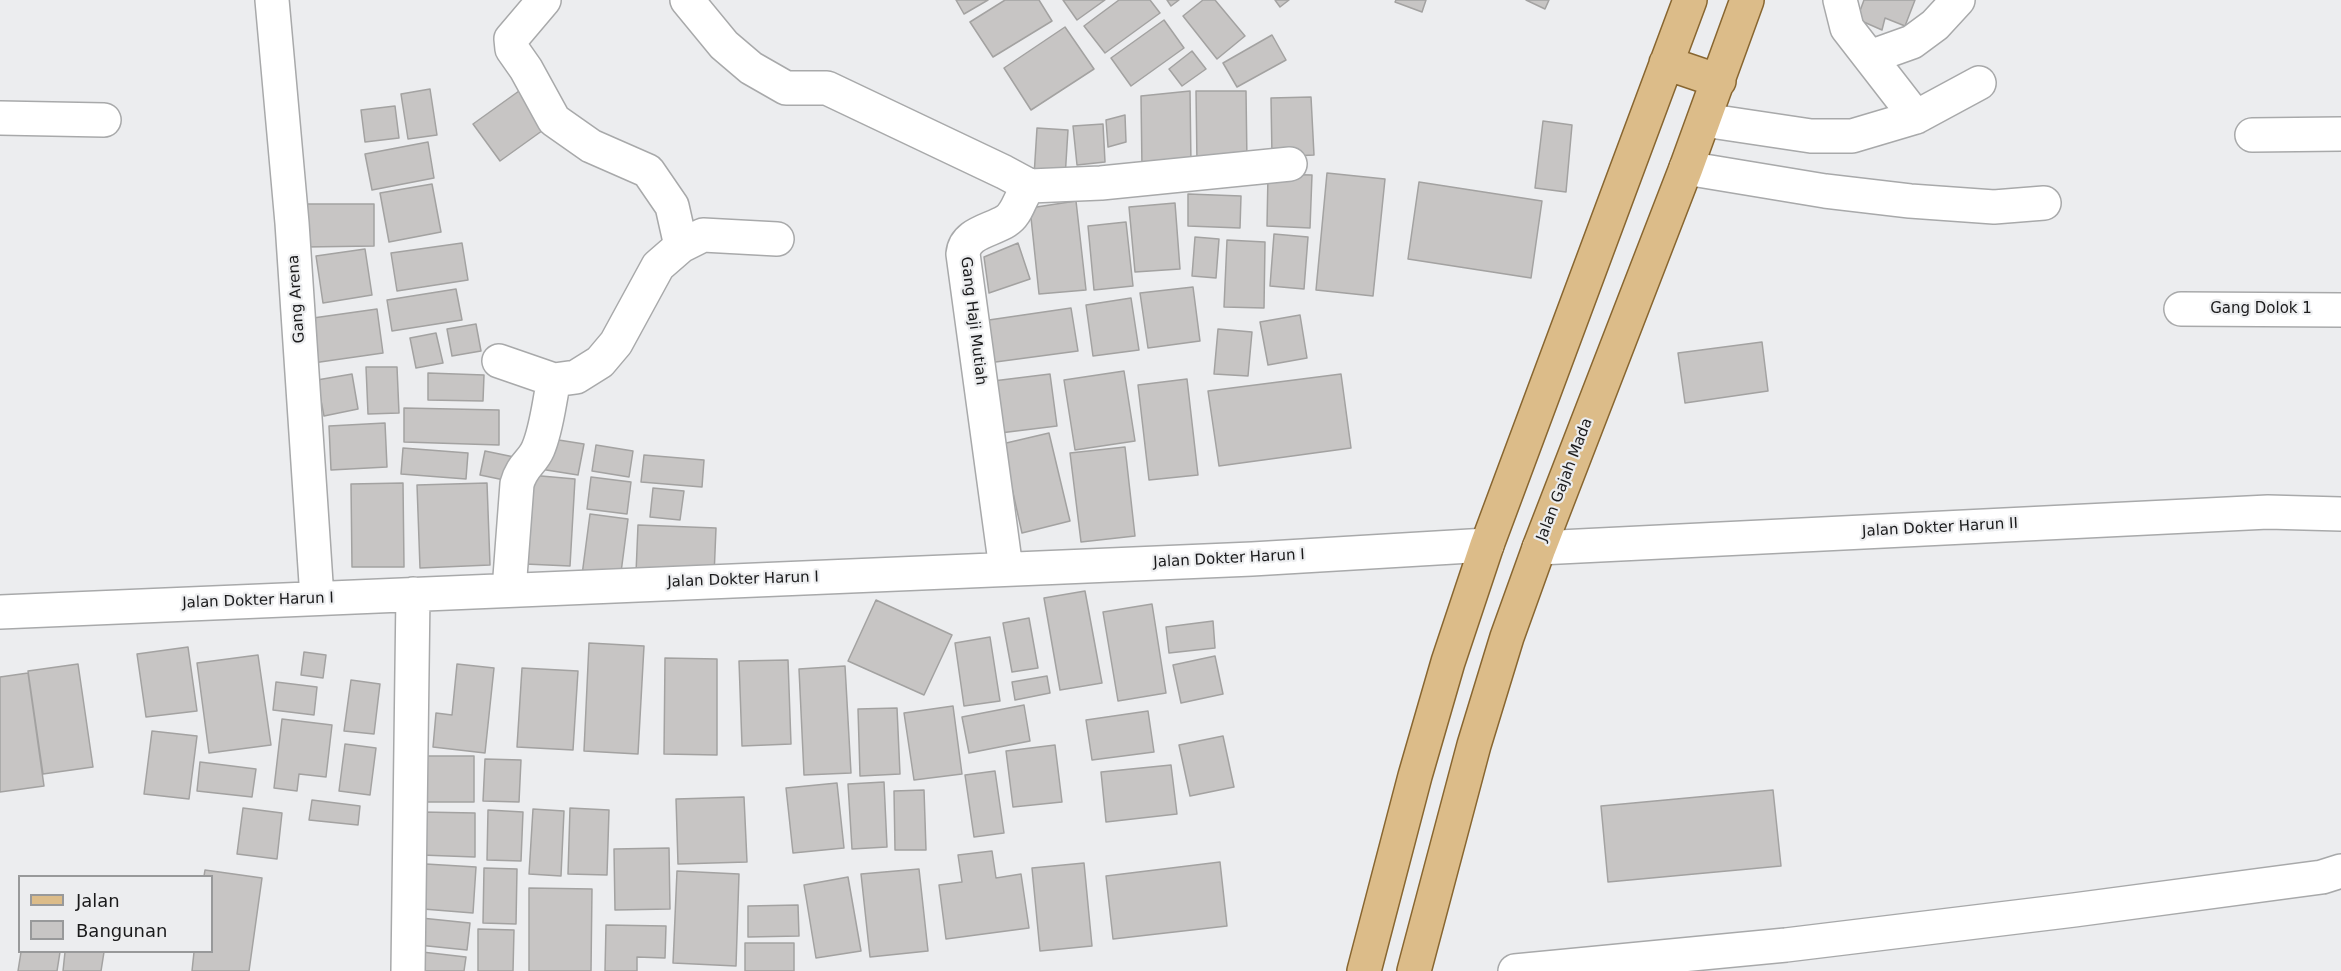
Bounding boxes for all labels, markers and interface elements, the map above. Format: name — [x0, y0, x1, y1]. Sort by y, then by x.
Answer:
street label: Gang Arena — [285, 254, 309, 344]
street label: Gang Haji Mutiah — [956, 256, 990, 386]
street label: Gang Dolok 1 — [2210, 300, 2312, 318]
street label: Jalan Gajah Mada — [1533, 416, 1597, 544]
street label: Jalan Dokter Harun II — [1862, 515, 2018, 541]
street label: Jalan Dokter Harun I — [1153, 546, 1305, 572]
street label: Jalan Dokter Harun I — [667, 568, 819, 592]
street label: Jalan Dokter Harun I — [182, 589, 334, 613]
legend — [18, 875, 213, 953]
text: Jalan — [76, 890, 120, 911]
text: Bangunan — [76, 920, 167, 941]

